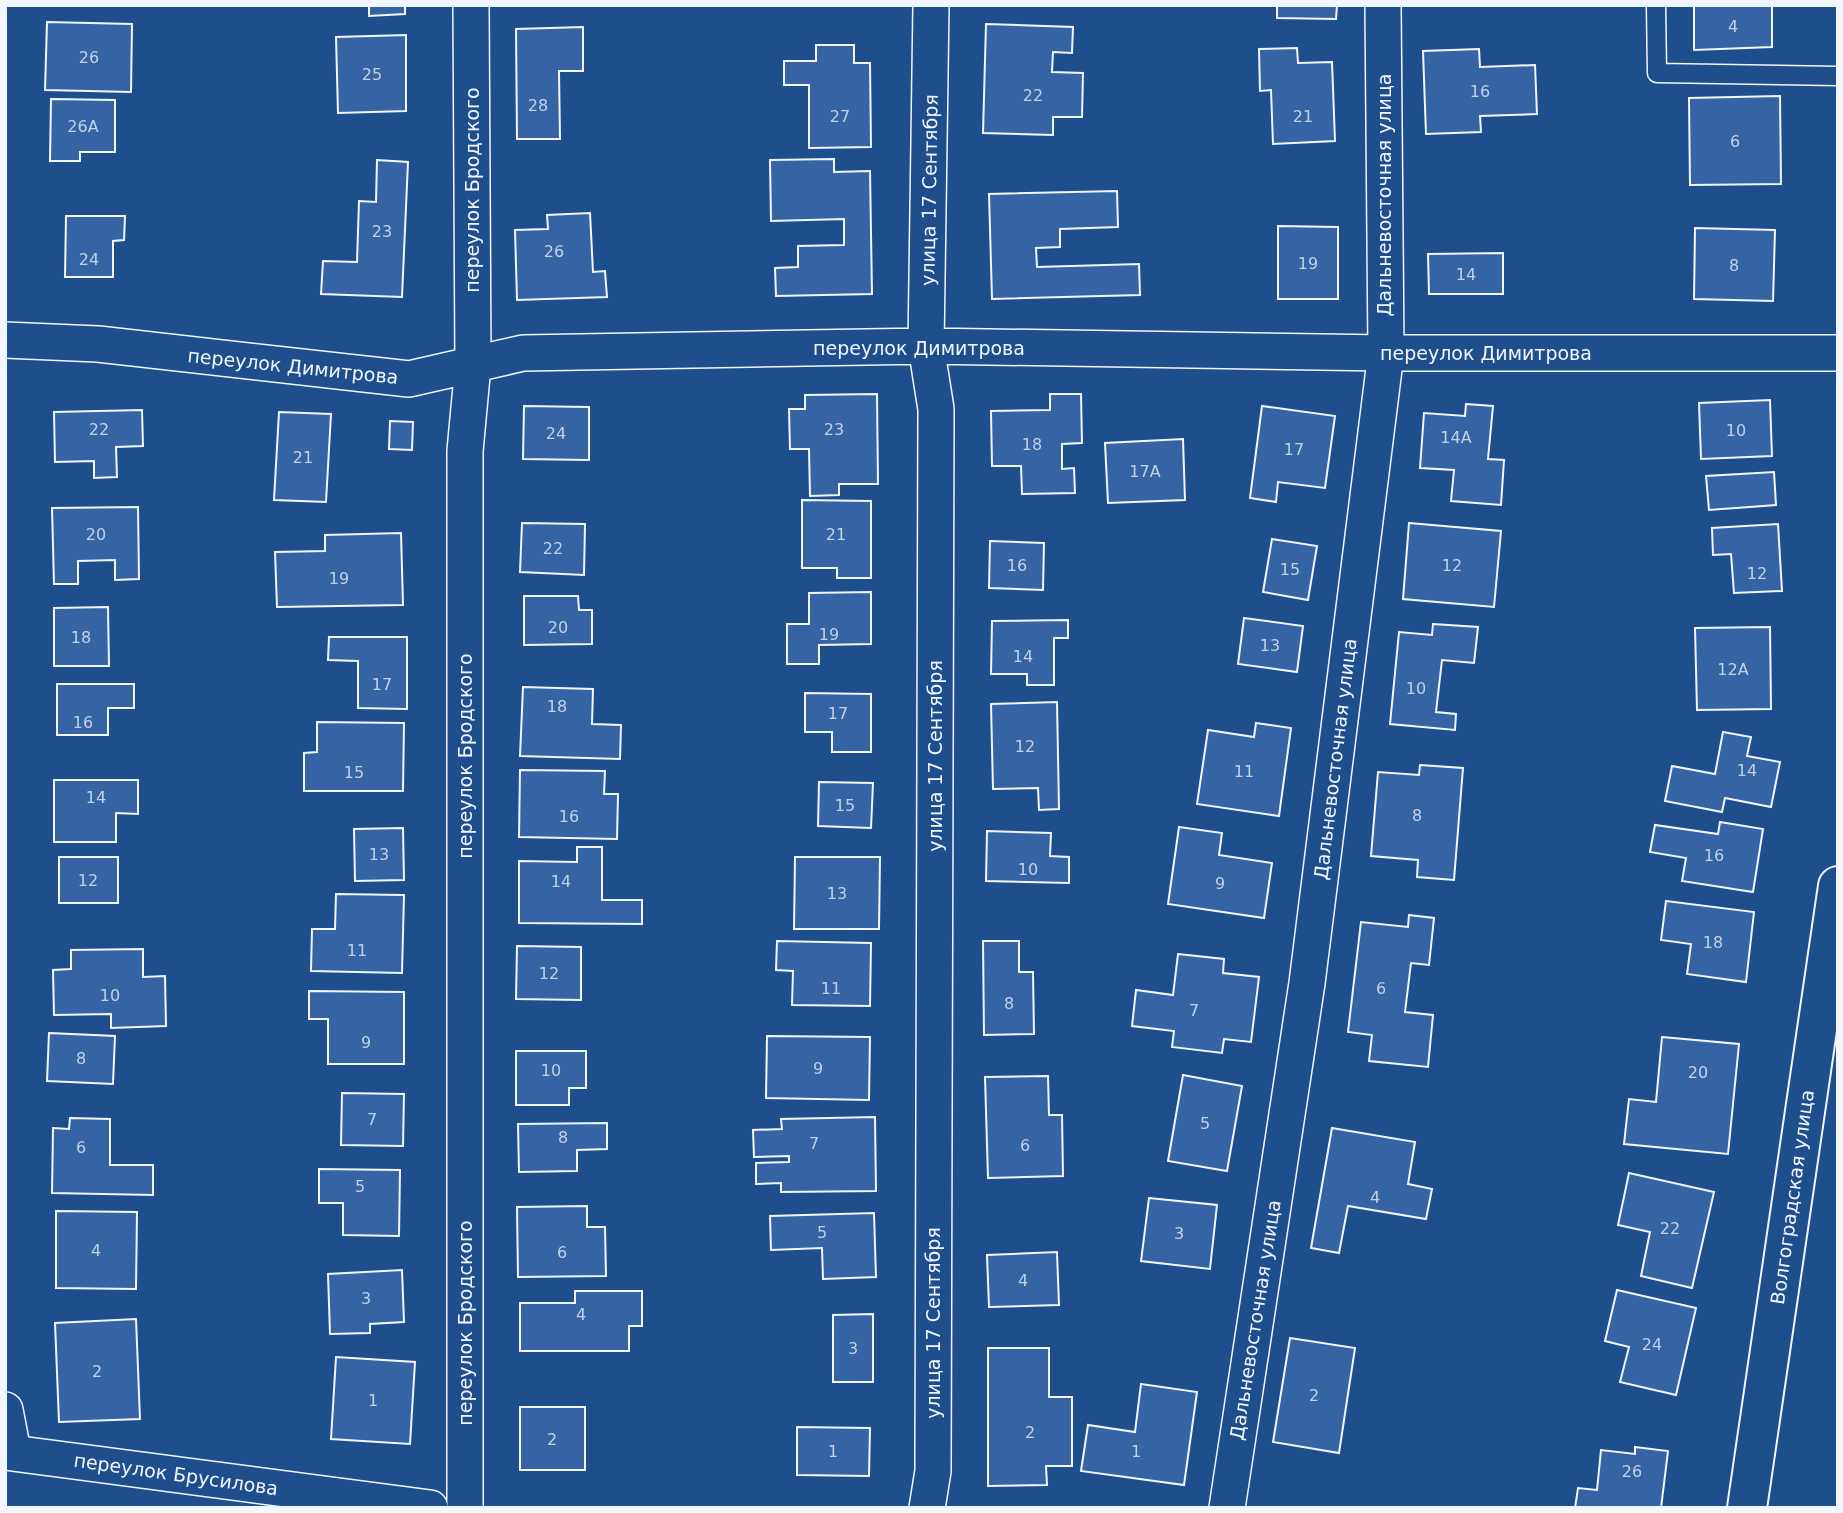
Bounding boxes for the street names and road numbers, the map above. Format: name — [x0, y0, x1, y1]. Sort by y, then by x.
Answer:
street label: Дальневосточная улица — [1373, 74, 1395, 316]
street label: переулок Бродского — [461, 87, 483, 293]
street label: улица 17 Сентября — [916, 94, 942, 286]
street label: переулок Димитрова — [813, 337, 1025, 359]
street label: переулок Димитрова — [1380, 342, 1592, 364]
street label: переулок Димитрова — [187, 344, 399, 388]
street label: Дальневосточная улица — [1309, 637, 1361, 881]
street label: переулок Бродского — [454, 653, 476, 859]
street label: улица 17 Сентября — [924, 660, 946, 852]
street label: Волгоградская улица — [1766, 1088, 1818, 1306]
street label: Дальневосточная улица — [1225, 1198, 1285, 1442]
street label: переулок Бродского — [454, 1220, 476, 1426]
street label: улица 17 Сентября — [922, 1227, 944, 1419]
street label: переулок Брусилова — [72, 1449, 280, 1499]

